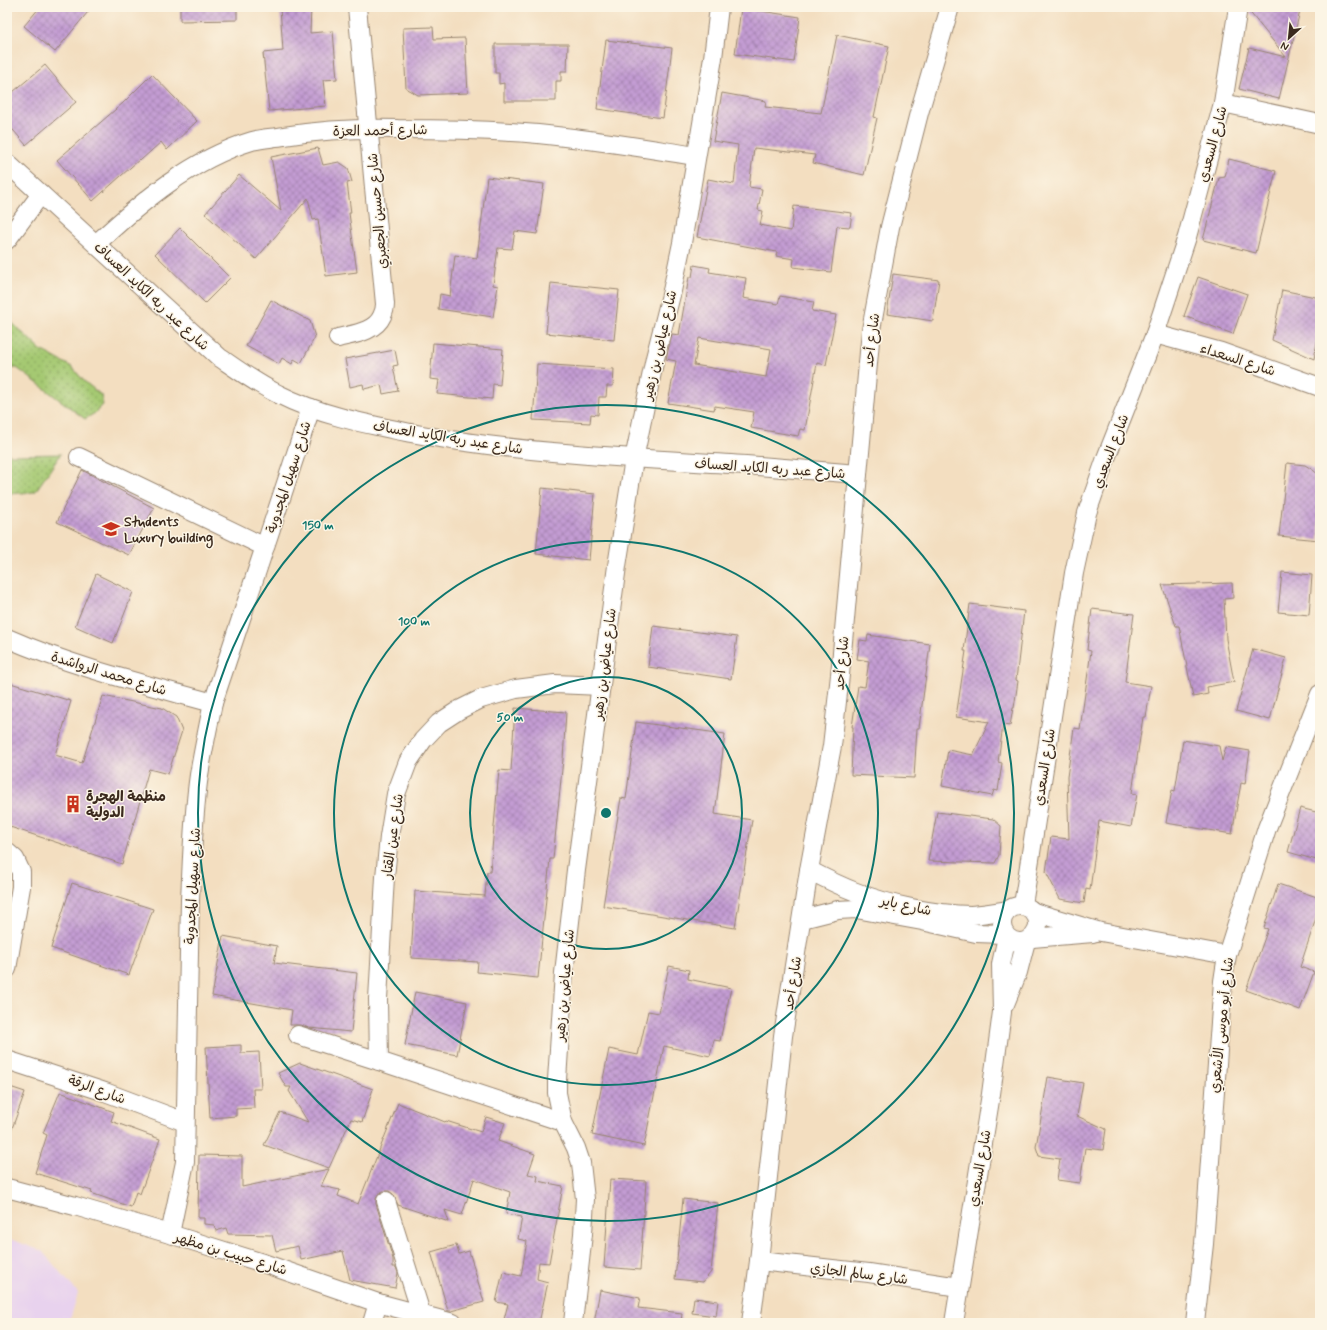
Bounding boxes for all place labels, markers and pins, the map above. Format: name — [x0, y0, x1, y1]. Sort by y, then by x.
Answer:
place label: Students Luxury building — [124, 513, 213, 549]
school or university icon: Students Luxury building — [101, 519, 121, 539]
place label: منظمة الهجرة الدولية — [86, 788, 166, 822]
building icon: منظمة الهجرة الدولية — [63, 794, 83, 814]
centre of rings — [599, 806, 613, 820]

